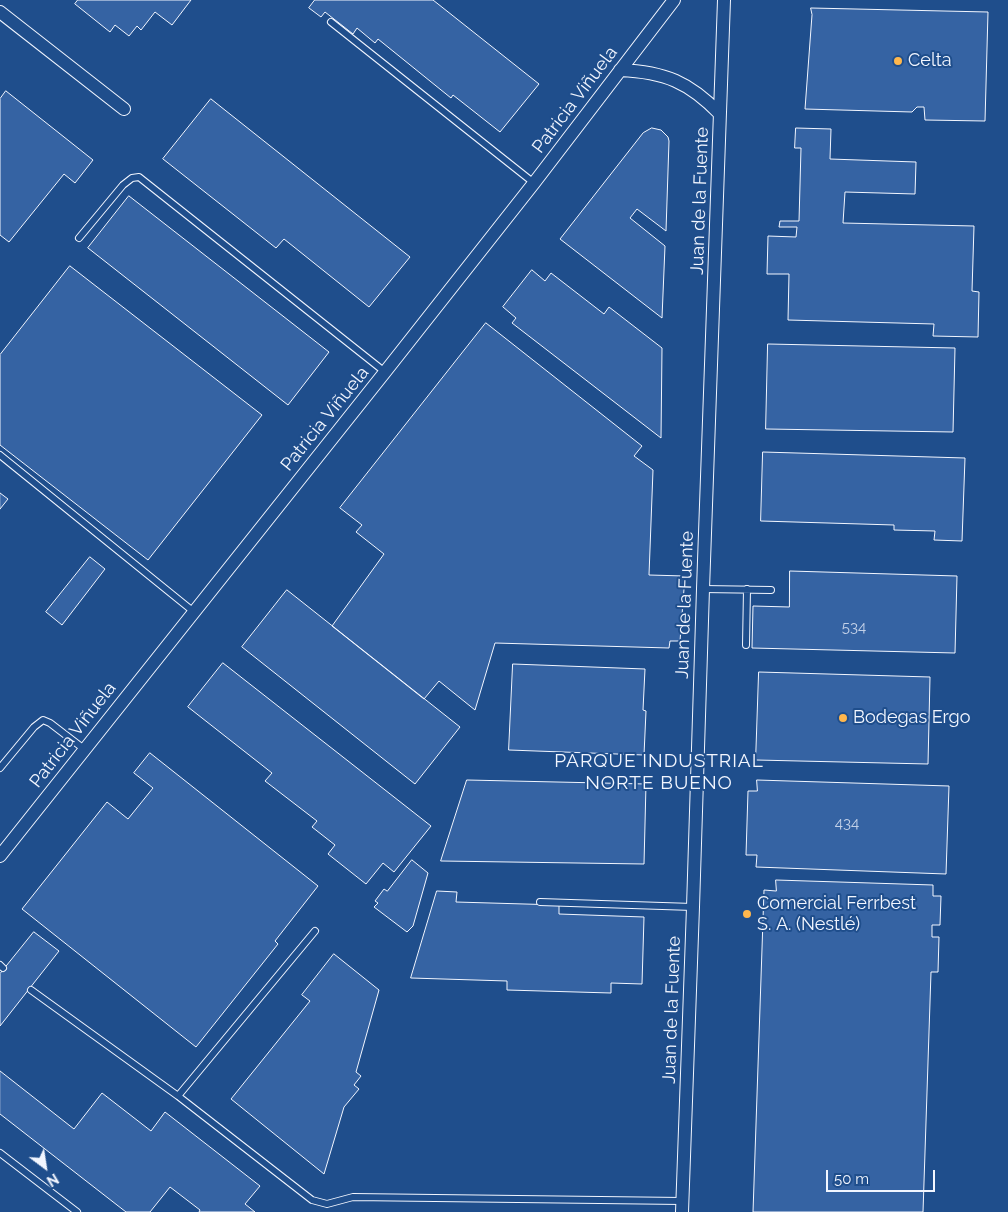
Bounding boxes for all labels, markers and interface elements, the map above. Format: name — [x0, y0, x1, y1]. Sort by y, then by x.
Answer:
street label: Patricia Viñuela — [528, 42, 622, 158]
place label: Celta — [908, 50, 952, 72]
marker: Celta — [892, 55, 904, 67]
street label: Juan de la Fuente — [687, 127, 713, 275]
street label: Patricia Viñuela — [276, 362, 374, 476]
street label: Juan de la Fuente — [672, 531, 698, 679]
house number: 534 — [842, 618, 866, 636]
street label: Patricia Viñuela — [25, 678, 121, 792]
place label: Bodegas Ergo — [853, 707, 970, 729]
marker: Bodegas Ergo — [837, 712, 849, 724]
district label: PARQUE INDUSTRIAL NORTE BUENO — [552, 750, 766, 794]
house number: 434 — [835, 814, 859, 832]
place label: Comercial Ferrbest S. A. (Nestlé) — [757, 893, 916, 936]
marker: Comercial Ferrbest S. A. (Nestlé) — [741, 908, 753, 920]
street label: Juan de la Fuente — [659, 936, 685, 1084]
north arrow — [20, 1142, 70, 1192]
scale bar — [828, 1160, 937, 1192]
text: N — [44, 1170, 61, 1189]
text: 50 m — [834, 1170, 869, 1188]

